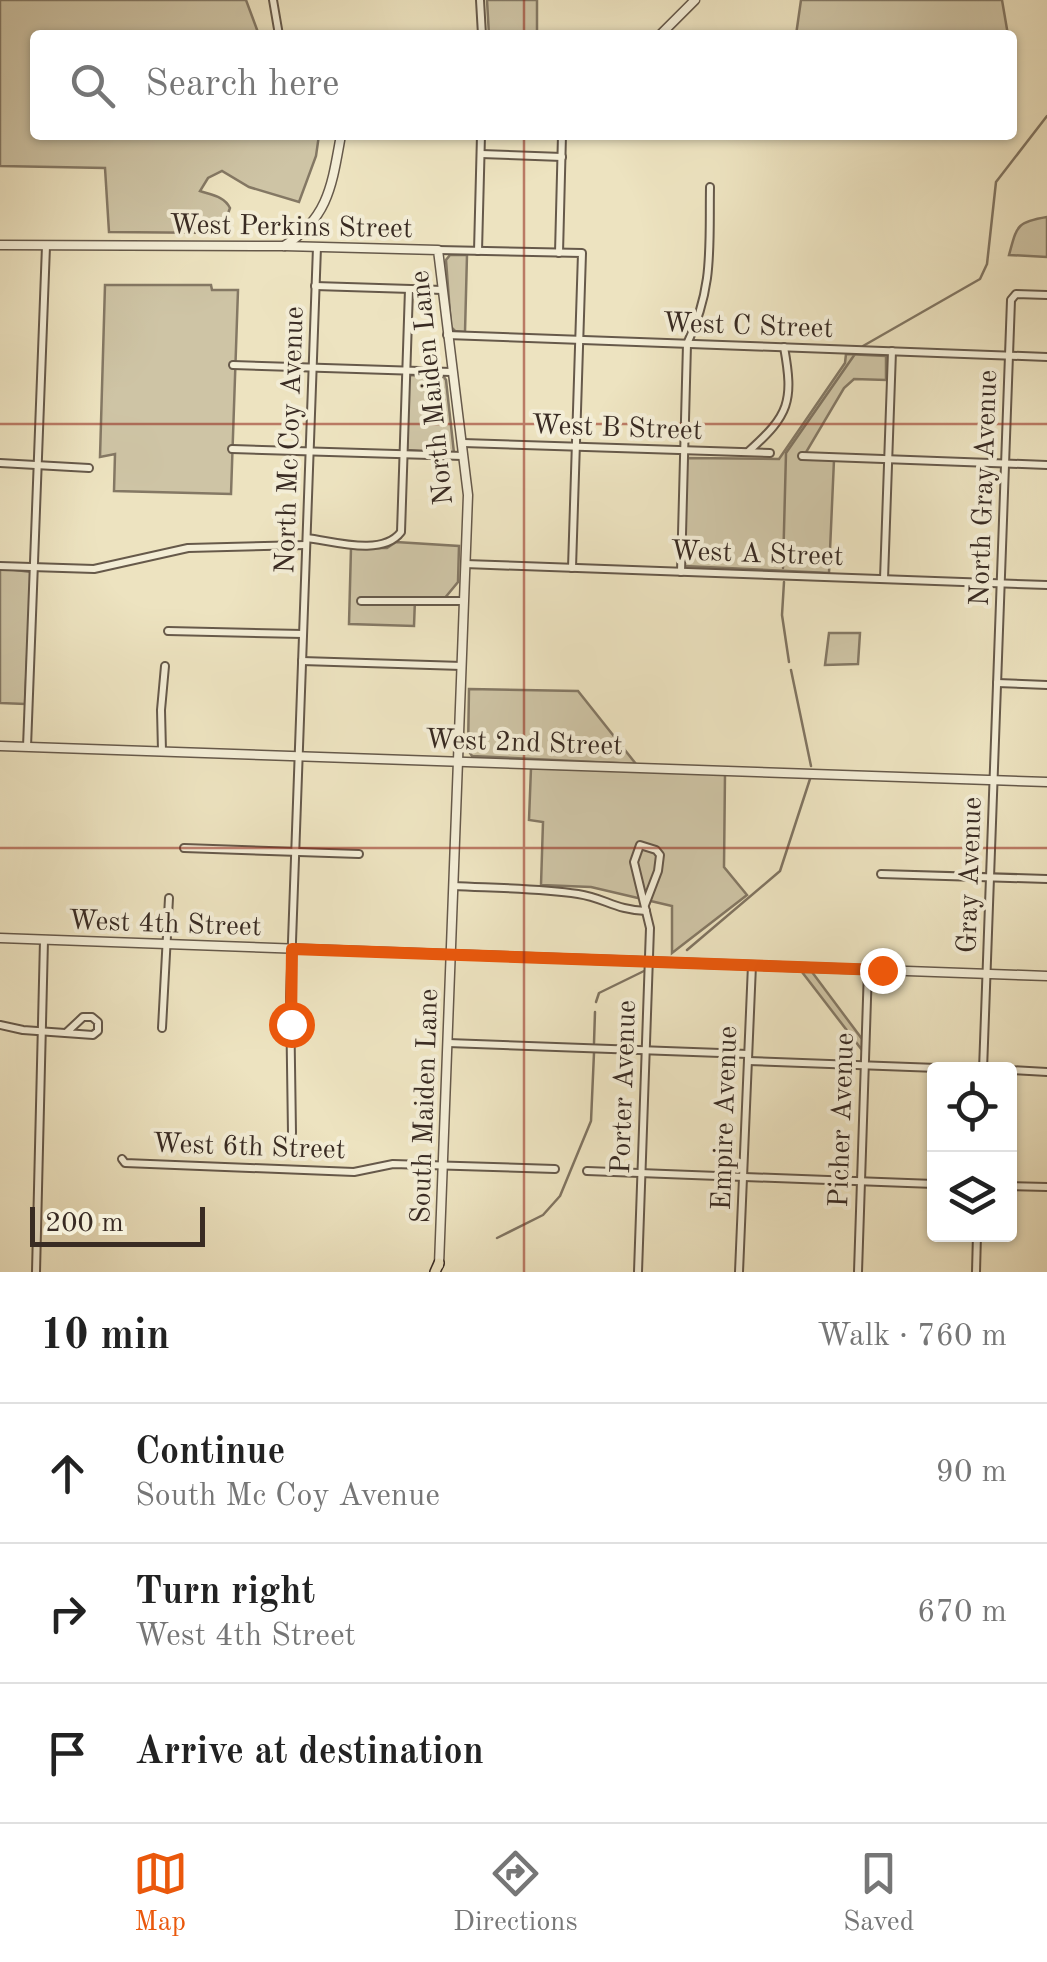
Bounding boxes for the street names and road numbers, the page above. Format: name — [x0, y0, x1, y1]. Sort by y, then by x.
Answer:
street label: West Perkins Street — [169, 212, 413, 244]
street label: North Maiden Lane — [407, 269, 459, 506]
street label: North Mc Coy Avenue — [272, 306, 310, 574]
street label: West C Street — [662, 310, 834, 344]
street label: North Gray Avenue — [967, 369, 1003, 607]
street label: West B Street — [531, 412, 703, 446]
street label: West A Street — [670, 538, 844, 572]
street label: West 2nd Street — [425, 727, 623, 761]
street label: Gray Avenue — [954, 796, 988, 954]
street label: West 4th Street — [68, 908, 262, 942]
street label: South Maiden Lane — [408, 988, 444, 1224]
street label: Porter Avenue — [608, 1000, 642, 1174]
street label: Empire Avenue — [709, 1025, 743, 1211]
street label: Picher Avenue — [826, 1032, 860, 1208]
street label: West 6th Street — [152, 1131, 346, 1165]

